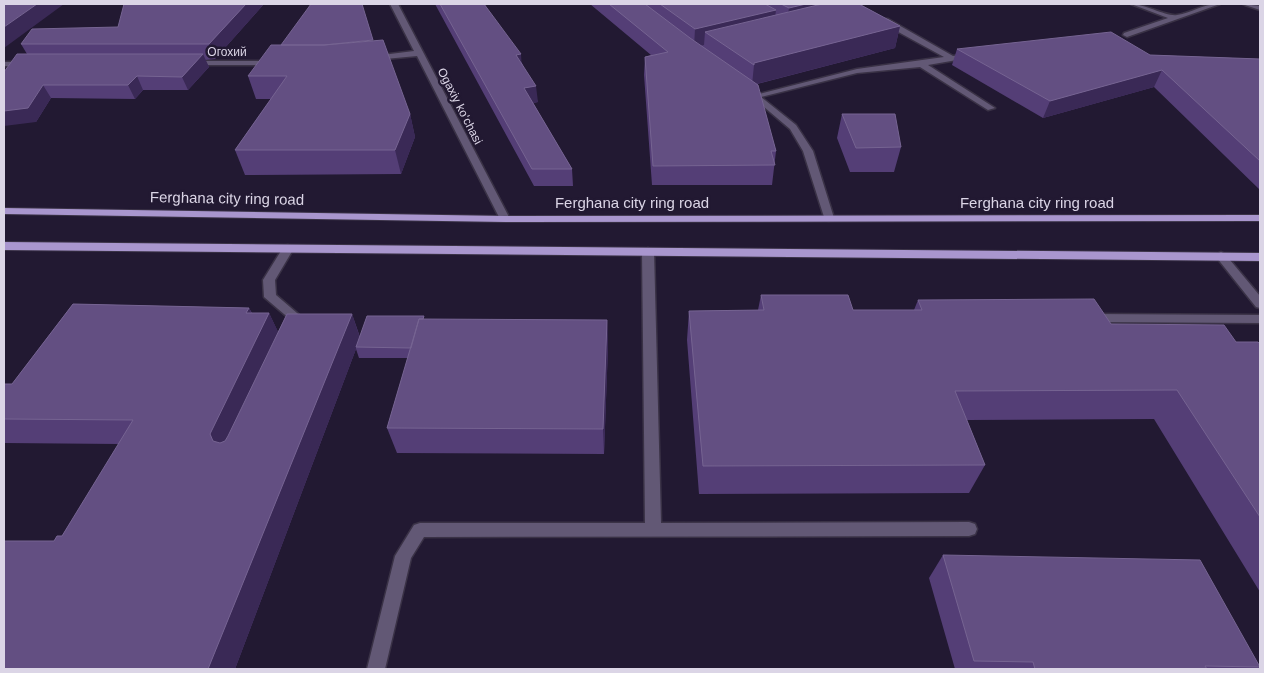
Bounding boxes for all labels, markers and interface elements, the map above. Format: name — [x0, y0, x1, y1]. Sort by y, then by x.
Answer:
street label: Огохий — [207, 45, 247, 59]
street label: Ogaxiy koʻchasi — [435, 65, 485, 147]
street label: Ferghana city ring road — [150, 188, 304, 208]
street label: Ferghana city ring road — [555, 194, 709, 211]
street label: Ferghana city ring road — [960, 194, 1114, 211]

